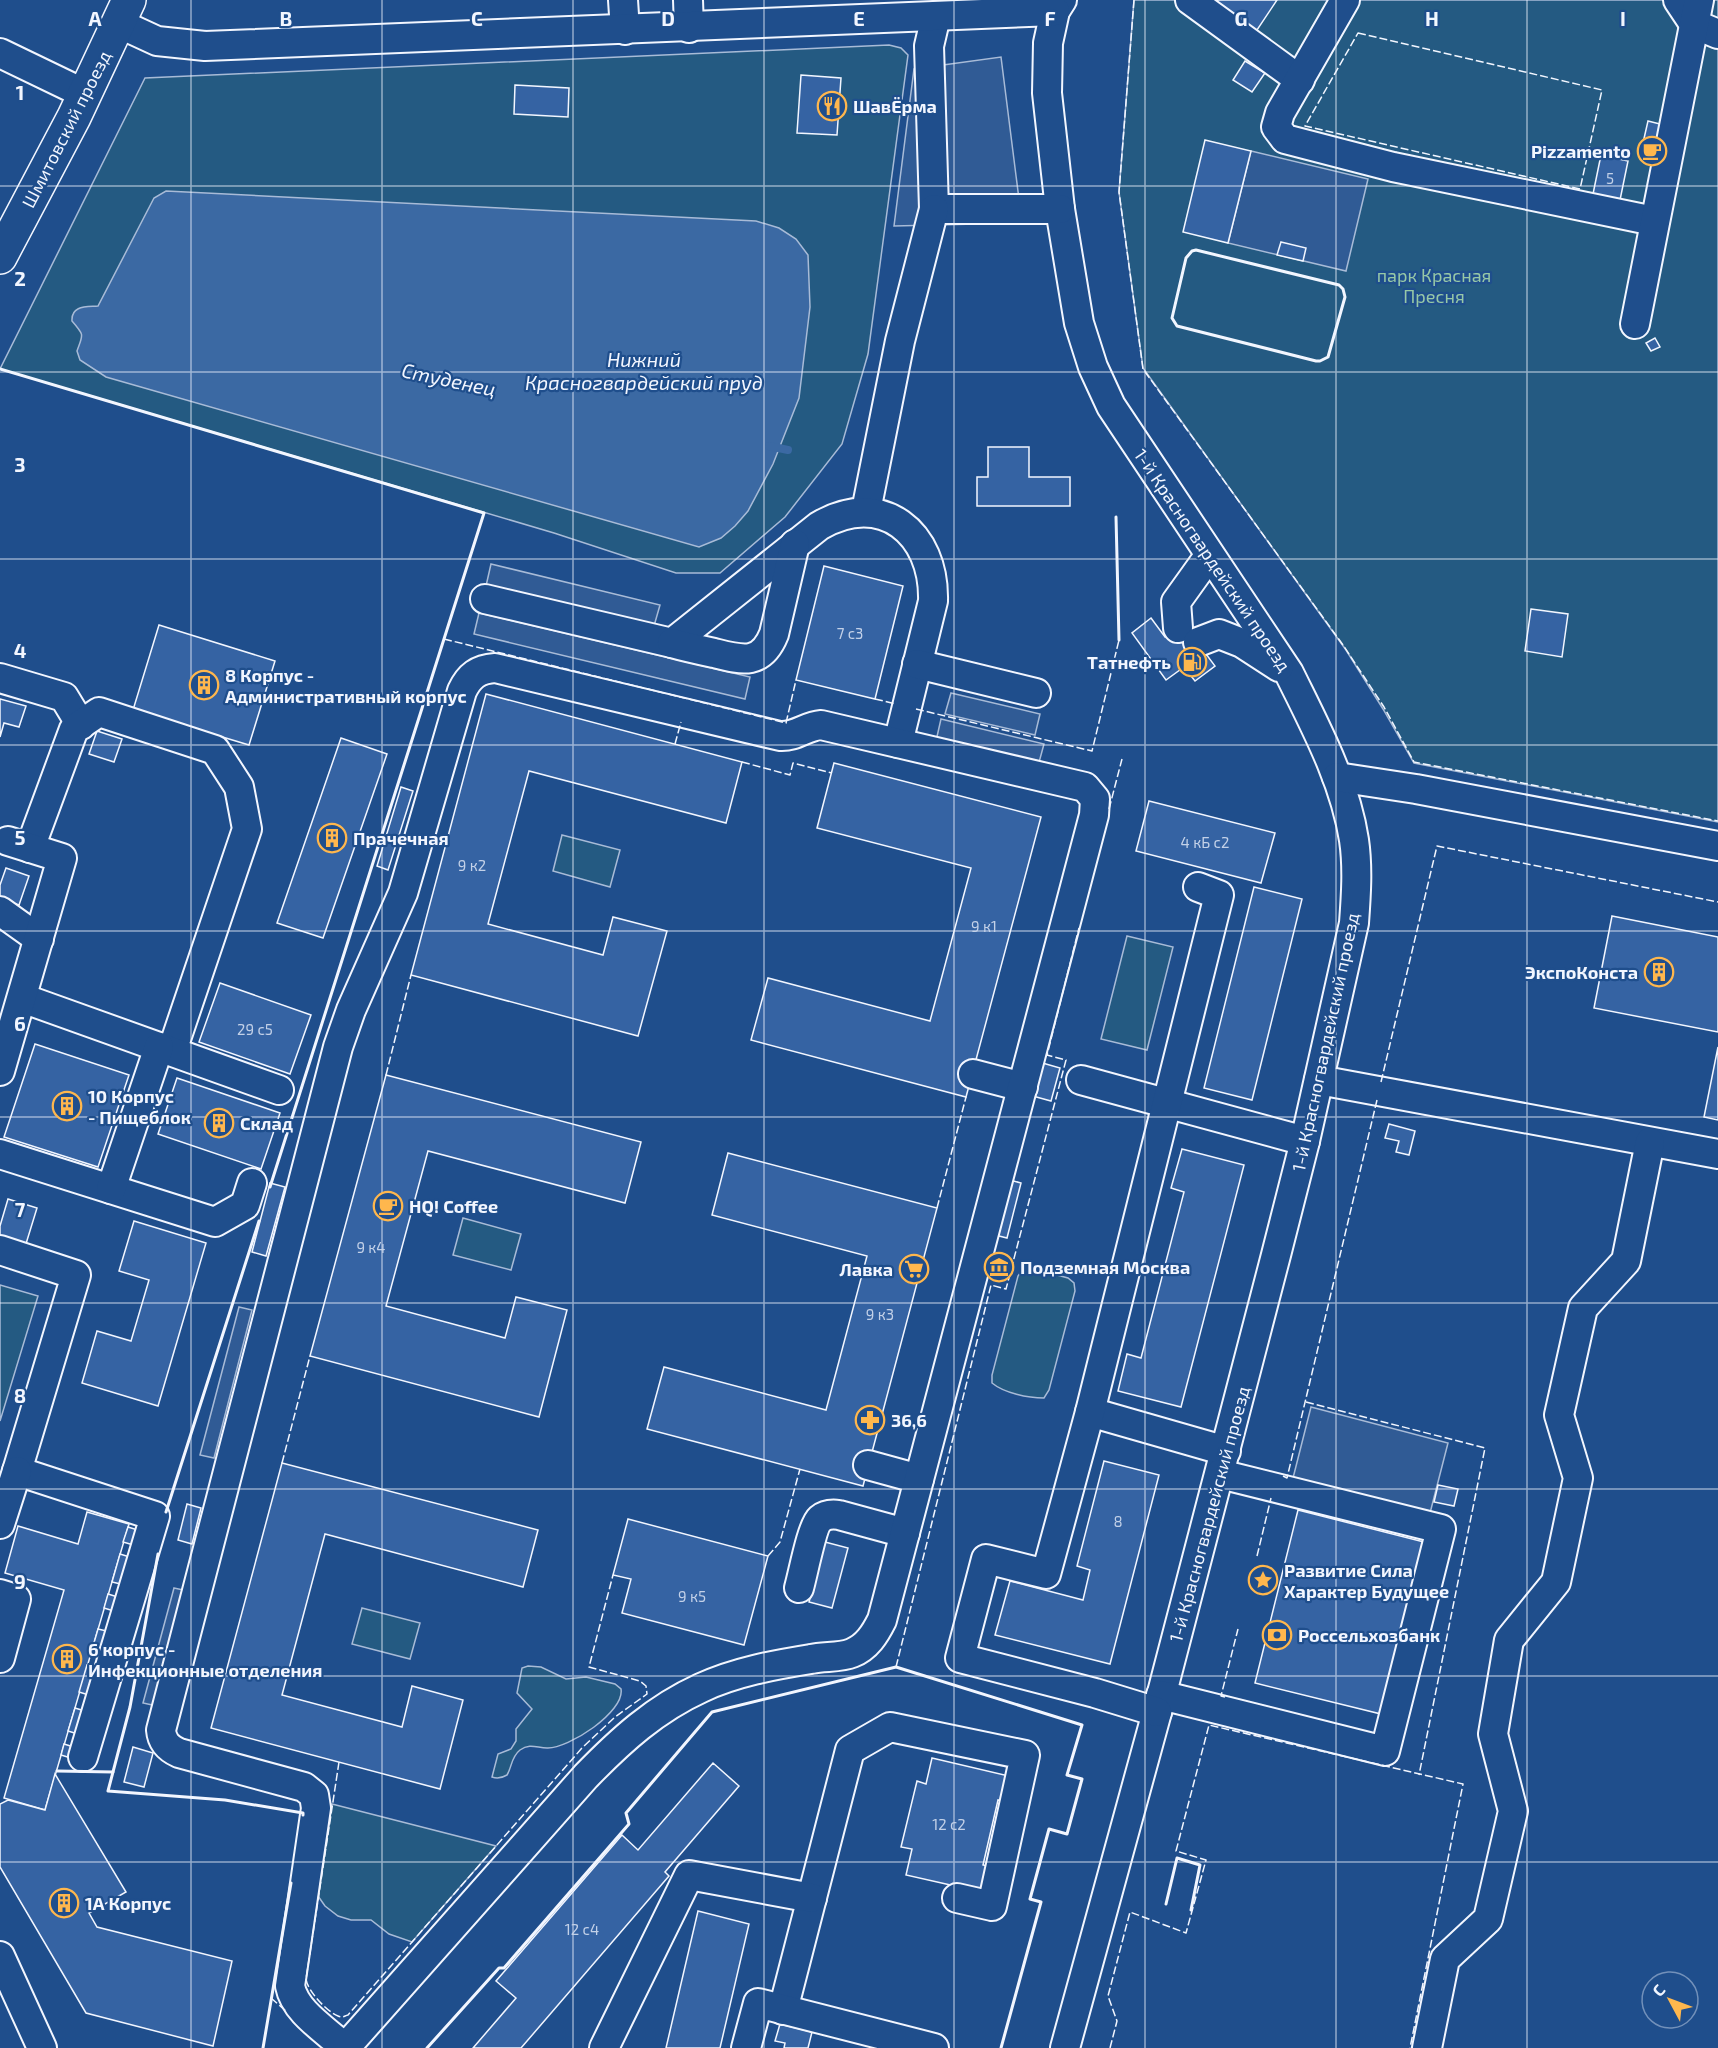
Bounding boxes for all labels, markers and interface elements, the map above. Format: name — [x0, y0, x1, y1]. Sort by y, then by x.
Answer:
text: A — [88, 6, 102, 30]
text: B — [280, 6, 292, 30]
text: C — [471, 6, 483, 30]
text: D — [661, 6, 675, 30]
text: E — [853, 6, 865, 30]
text: F — [1044, 6, 1056, 30]
text: G — [1235, 6, 1247, 30]
text: H — [1425, 6, 1439, 30]
text: I — [1620, 6, 1626, 30]
street label: Шмитовский проезд — [17, 47, 115, 211]
text: 1 — [16, 80, 24, 104]
restaurant icon: ШавЁрма — [816, 90, 848, 122]
place label: ШавЁрма — [853, 95, 937, 117]
cafe icon: Pizzamento — [1636, 135, 1668, 167]
place label: Pizzamento — [1531, 140, 1631, 162]
house number: 5 — [1606, 169, 1614, 187]
park label: парк Красная Пресня — [1377, 264, 1491, 307]
text: 2 — [14, 266, 26, 290]
water label: Нижний Красногвардейский пруд — [525, 347, 763, 394]
water label: Студенец — [400, 357, 498, 401]
street label: 1-й Красногвардейский проезд — [1130, 444, 1296, 676]
text: 3 — [14, 452, 26, 476]
house number: 7 с3 — [837, 624, 863, 642]
text: 4 — [14, 638, 27, 662]
fuel station icon: Татнефть — [1176, 646, 1208, 678]
place label: Татнефть — [1087, 651, 1171, 673]
place label: 8 Корпус - Административный корпус — [225, 664, 467, 707]
building icon: 8 Корпус - Административный корпус — [188, 669, 220, 701]
building icon: Прачечная — [316, 822, 348, 854]
text: 5 — [14, 825, 26, 849]
place label: Прачечная — [353, 827, 449, 849]
house number: 4 кБ с2 — [1181, 833, 1229, 851]
house number: 9 к2 — [458, 856, 486, 874]
street label: 1-й Красногвардейский проезд — [1287, 911, 1363, 1173]
house number: 9 к1 — [971, 917, 997, 935]
building icon: ЭкспоКонста — [1643, 956, 1675, 988]
place label: ЭкспоКонста — [1525, 961, 1638, 983]
text: 6 — [14, 1011, 26, 1035]
house number: 29 с5 — [237, 1020, 273, 1038]
place label: 10 Корпус - Пищеблок — [88, 1085, 191, 1128]
building icon: 10 Корпус - Пищеблок — [51, 1090, 83, 1122]
building icon: Склад — [203, 1107, 235, 1139]
place label: Склад — [240, 1112, 293, 1134]
cafe icon: HQ! Coffee — [372, 1190, 404, 1222]
place label: HQ! Coffee — [409, 1195, 498, 1217]
text: 7 — [15, 1197, 26, 1221]
house number: 9 к4 — [356, 1238, 386, 1256]
museum icon: Подземная Москва — [983, 1251, 1015, 1283]
supermarket icon: Лавка — [898, 1253, 930, 1285]
place label: Подземная Москва — [1020, 1256, 1190, 1278]
place label: Лавка — [840, 1258, 893, 1280]
house number: 9 к3 — [866, 1305, 894, 1323]
text: 8 — [14, 1383, 26, 1407]
street label: 1-й Красногвардейский проезд — [1164, 1384, 1254, 1644]
pharmacy icon: 36,6 — [854, 1404, 886, 1436]
place label: 36,6 — [891, 1409, 927, 1431]
house number: 8 — [1113, 1512, 1123, 1530]
place label: Развитие Сила Характер Будущее — [1284, 1559, 1449, 1602]
place icon: Развитие Сила Характер Будущее — [1247, 1564, 1279, 1596]
text: 9 — [14, 1569, 26, 1593]
house number: 9 к5 — [678, 1587, 706, 1605]
bank icon: Россельхозбанк — [1261, 1619, 1293, 1651]
place label: Россельхозбанк — [1298, 1624, 1440, 1646]
place label: 6 корпус - Инфекционные отделения — [88, 1638, 323, 1681]
building icon: 6 корпус - Инфекционные отделения — [51, 1643, 83, 1675]
house number: 12 с2 — [932, 1815, 966, 1833]
building icon: 1А Корпус — [48, 1887, 80, 1919]
place label: 1А Корпус — [85, 1892, 171, 1914]
house number: 12 с4 — [565, 1920, 599, 1938]
north arrow — [1640, 1970, 1700, 2030]
text: С — [1648, 1980, 1669, 2000]

